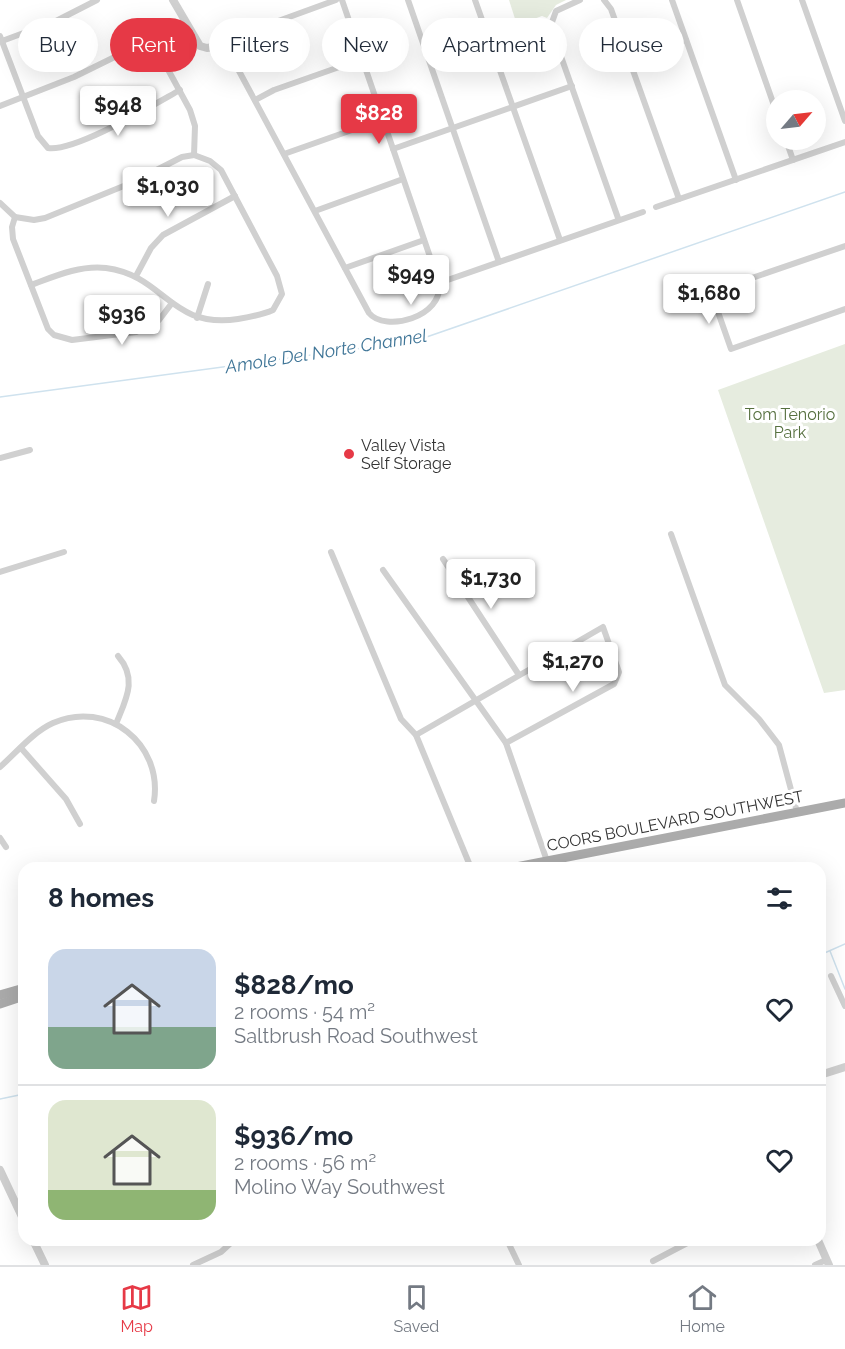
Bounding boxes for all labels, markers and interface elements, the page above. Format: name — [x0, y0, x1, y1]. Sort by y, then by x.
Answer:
chip: Buy — [18, 18, 98, 72]
chip: Rent — [110, 18, 197, 72]
chip: Filters — [209, 18, 310, 72]
chip: New — [322, 18, 409, 72]
chip: Apartment — [421, 18, 567, 72]
chip: House — [579, 18, 684, 72]
pin: $948 — [82, 86, 154, 137]
north arrow — [766, 90, 826, 150]
map controls — [766, 90, 826, 150]
text: $948 — [94, 93, 142, 117]
pin: $828 — [343, 94, 415, 145]
text: $828 — [355, 101, 403, 125]
pin: $1,030 — [119, 167, 217, 218]
text: $1,030 — [137, 174, 199, 198]
pin: $949 — [375, 255, 447, 306]
text: $949 — [387, 262, 435, 286]
pin: $1,680 — [660, 274, 758, 325]
text: $1,680 — [677, 281, 741, 305]
pin: $936 — [86, 295, 158, 346]
text: $936 — [98, 302, 146, 326]
water label: Amole Del Norte Channel — [223, 325, 429, 377]
park label: Tom Tenorio Park — [745, 405, 835, 442]
place label: Valley Vista Self Storage — [361, 436, 451, 473]
marker: Valley Vista Self Storage — [342, 447, 356, 461]
pin: $1,730 — [442, 559, 540, 610]
text: $1,730 — [460, 566, 522, 590]
pin: $1,270 — [524, 642, 622, 693]
text: $1,270 — [542, 649, 604, 673]
street label: COORS BOULEVARD SOUTHWEST — [545, 787, 805, 855]
icon: filters — [763, 882, 796, 915]
text: 8 homes — [48, 883, 154, 913]
text: $828/mo — [234, 970, 354, 1000]
icon: home — [96, 973, 168, 1045]
icon: heart — [763, 993, 796, 1026]
text: 2 rooms · 54 m² — [234, 1000, 375, 1024]
text: Saltbrush Road Southwest — [234, 1024, 478, 1048]
text: $936/mo — [234, 1121, 353, 1151]
icon: home — [96, 1124, 168, 1196]
icon: heart — [763, 1144, 796, 1177]
text: 2 rooms · 56 m² — [234, 1151, 376, 1175]
text: Molino Way Southwest — [234, 1175, 445, 1199]
tab: Map — [120, 1281, 153, 1336]
tab: Saved — [393, 1281, 439, 1336]
tab: Home — [680, 1281, 725, 1336]

